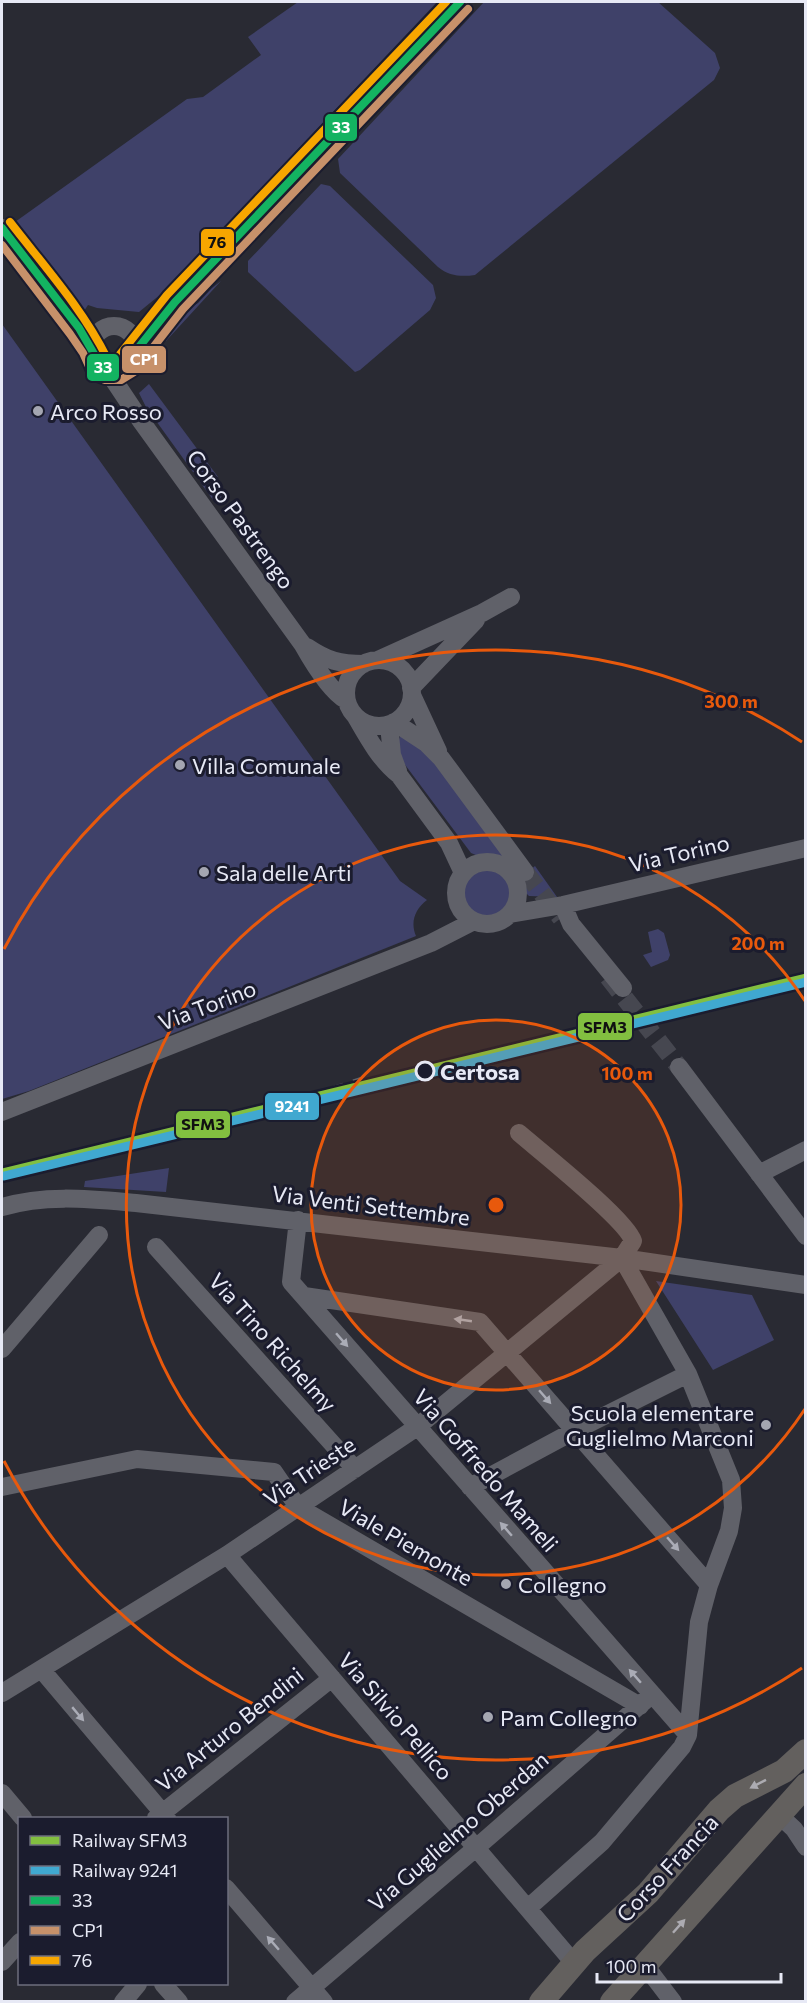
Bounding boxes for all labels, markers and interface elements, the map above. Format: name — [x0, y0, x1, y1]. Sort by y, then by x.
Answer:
line badge: 33 — [324, 113, 358, 142]
text: 33 — [332, 117, 350, 136]
line badge: 76 — [200, 228, 235, 257]
text: 76 — [208, 232, 226, 251]
line badge: CP1 — [121, 345, 167, 374]
text: CP1 — [130, 349, 158, 368]
line badge: 33 — [86, 353, 120, 382]
text: 33 — [94, 357, 112, 376]
place label: Arco Rosso — [50, 398, 162, 425]
marker: Arco Rosso — [31, 404, 45, 418]
street label: Corso Pastrengo — [181, 444, 301, 594]
text: 300 m — [704, 690, 758, 712]
place label: Villa Comunale — [192, 752, 341, 779]
marker: Villa Comunale — [173, 758, 187, 772]
street label: Via Torino — [626, 828, 732, 878]
place label: Sala delle Arti — [216, 859, 352, 886]
marker: Sala delle Arti — [197, 865, 211, 879]
text: 200 m — [731, 932, 785, 954]
street label: Via Torino — [154, 974, 260, 1036]
line badge: SFM3 — [577, 1012, 633, 1041]
text: SFM3 — [583, 1017, 627, 1036]
place label: Certosa — [440, 1058, 520, 1085]
marker: Certosa — [415, 1061, 435, 1081]
text: 100 m — [601, 1062, 653, 1084]
line badge: 9241 — [264, 1092, 320, 1121]
text: 9241 — [274, 1096, 310, 1115]
line badge: SFM3 — [175, 1110, 231, 1139]
text: SFM3 — [181, 1114, 225, 1133]
street label: Via Venti Settembre — [270, 1179, 472, 1231]
centre of rings — [486, 1195, 506, 1215]
street label: Via Tino Richelmy — [204, 1267, 342, 1417]
one-way arrow — [453, 1315, 472, 1324]
one-way arrow — [335, 1333, 349, 1348]
street label: Via Goffredo Mameli — [408, 1383, 564, 1557]
one-way arrow — [538, 1389, 551, 1404]
place label: Scuola elementare Guglielmo Marconi — [566, 1399, 754, 1451]
marker: Scuola elementare Guglielmo Marconi — [759, 1418, 773, 1432]
street label: Via Trieste — [258, 1430, 360, 1512]
street label: Viale Piemonte — [334, 1493, 478, 1591]
one-way arrow — [500, 1522, 513, 1537]
one-way arrow — [666, 1536, 679, 1551]
place label: Collegno — [518, 1571, 607, 1598]
marker: Collegno — [499, 1577, 513, 1591]
street label: Via Silvio Pellico — [333, 1646, 459, 1786]
street label: Via Arturo Bendini — [150, 1661, 308, 1797]
one-way arrow — [629, 1669, 642, 1684]
place label: Pam Collegno — [500, 1704, 637, 1731]
one-way arrow — [72, 1706, 85, 1722]
marker: Pam Collegno — [481, 1710, 495, 1724]
street label: Via Guglielmo Oberdan — [362, 1745, 554, 1917]
one-way arrow — [750, 1779, 767, 1789]
street label: Corso Francia — [610, 1809, 724, 1927]
legend — [18, 1817, 228, 1985]
text: Railway SFM3 — [72, 1829, 187, 1851]
text: Railway 9241 — [72, 1859, 177, 1881]
text: 33 — [72, 1889, 93, 1911]
text: CP1 — [72, 1919, 103, 1941]
one-way arrow — [672, 1919, 686, 1934]
one-way arrow — [267, 1935, 280, 1951]
scale bar — [597, 1946, 782, 1984]
text: 76 — [72, 1949, 92, 1971]
text: 100 m — [606, 1955, 656, 1977]

